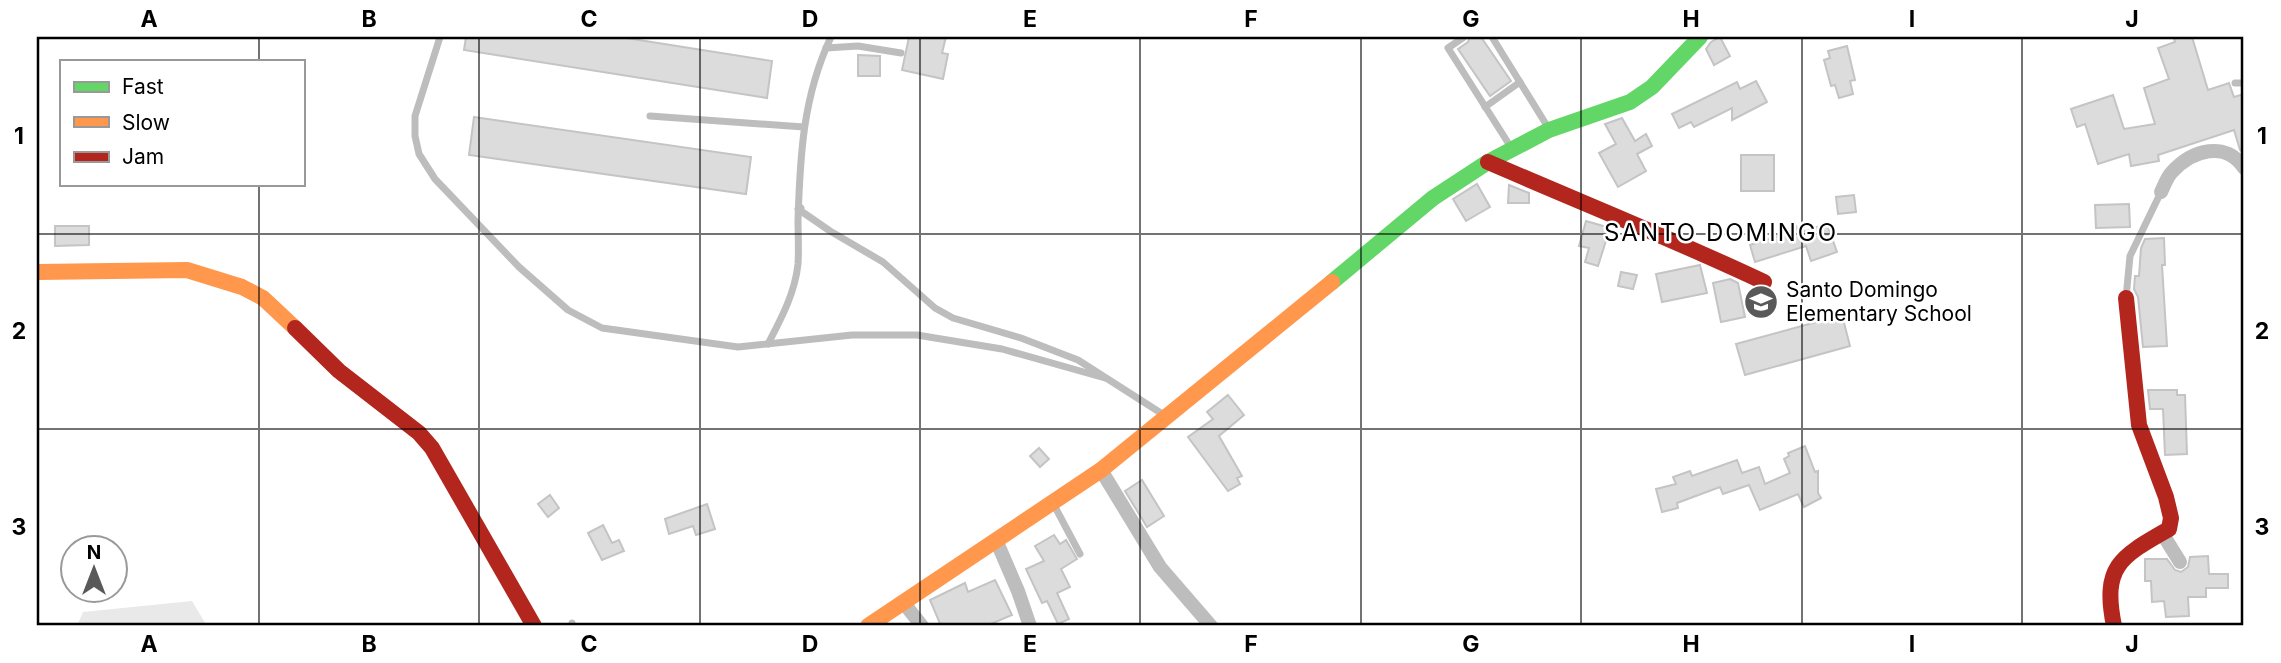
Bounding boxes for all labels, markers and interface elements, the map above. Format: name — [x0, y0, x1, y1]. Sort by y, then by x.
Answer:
text: A — [140, 5, 158, 33]
text: B — [361, 5, 377, 33]
text: C — [580, 5, 598, 33]
text: D — [802, 5, 818, 33]
text: E — [1023, 5, 1037, 33]
text: F — [1244, 5, 1258, 33]
text: G — [1462, 5, 1480, 33]
text: H — [1682, 5, 1700, 33]
text: I — [1909, 5, 1915, 33]
text: J — [2125, 5, 2139, 33]
legend — [60, 60, 304, 186]
text: Fast — [122, 74, 164, 99]
text: Slow — [122, 110, 170, 135]
text: 1 — [14, 122, 24, 150]
text: 1 — [2257, 122, 2267, 150]
text: Jam — [122, 144, 164, 169]
district label: SANTO DOMINGO — [1604, 218, 1838, 247]
place label: Santo Domingo Elementary School — [1786, 277, 1972, 326]
school or university icon: Santo Domingo Elementary School — [1742, 283, 1780, 321]
text: 2 — [12, 317, 26, 345]
text: 2 — [2255, 317, 2269, 345]
text: 3 — [12, 513, 26, 541]
text: 3 — [2255, 513, 2269, 541]
north arrow — [60, 534, 130, 604]
text: N — [87, 541, 101, 564]
text: A — [140, 630, 158, 658]
text: B — [361, 630, 377, 658]
text: C — [580, 630, 598, 658]
text: D — [802, 630, 818, 658]
text: E — [1023, 630, 1037, 658]
text: F — [1244, 630, 1258, 658]
text: G — [1462, 630, 1480, 658]
text: H — [1682, 630, 1700, 658]
text: I — [1909, 630, 1915, 658]
text: J — [2125, 630, 2139, 658]

